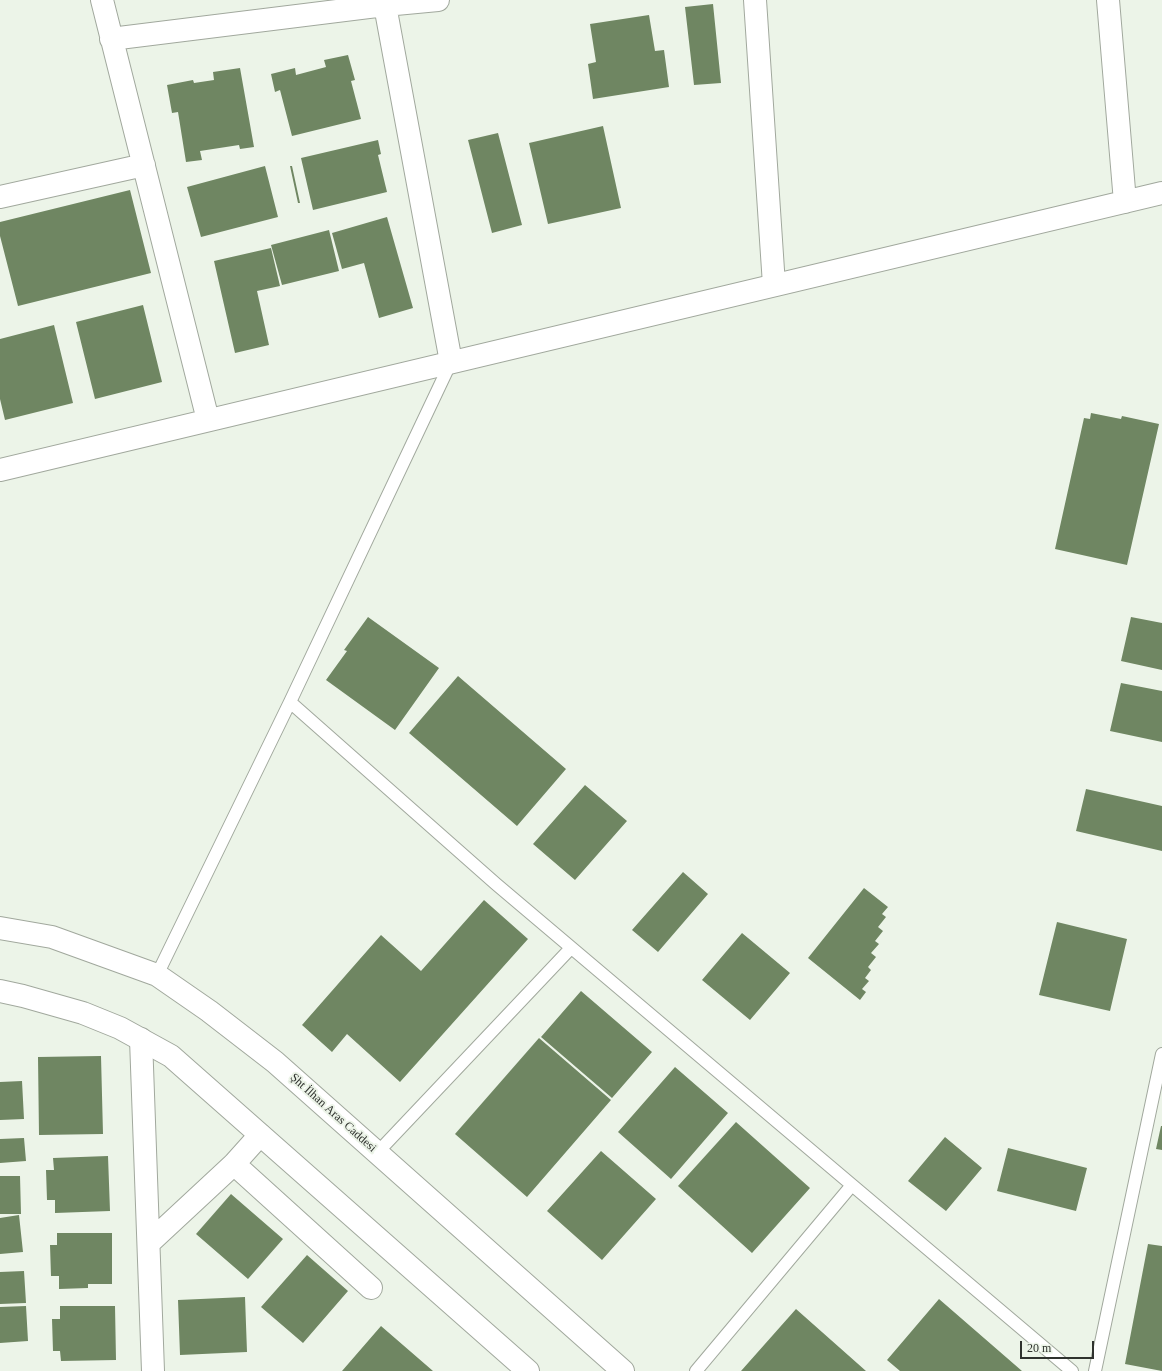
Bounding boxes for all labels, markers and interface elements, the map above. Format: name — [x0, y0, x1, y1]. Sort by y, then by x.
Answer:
street label: Şht İlhan Aras Caddesi — [287, 1071, 379, 1155]
scale bar — [1022, 1333, 1096, 1359]
text: 20 m — [1027, 1341, 1051, 1355]

